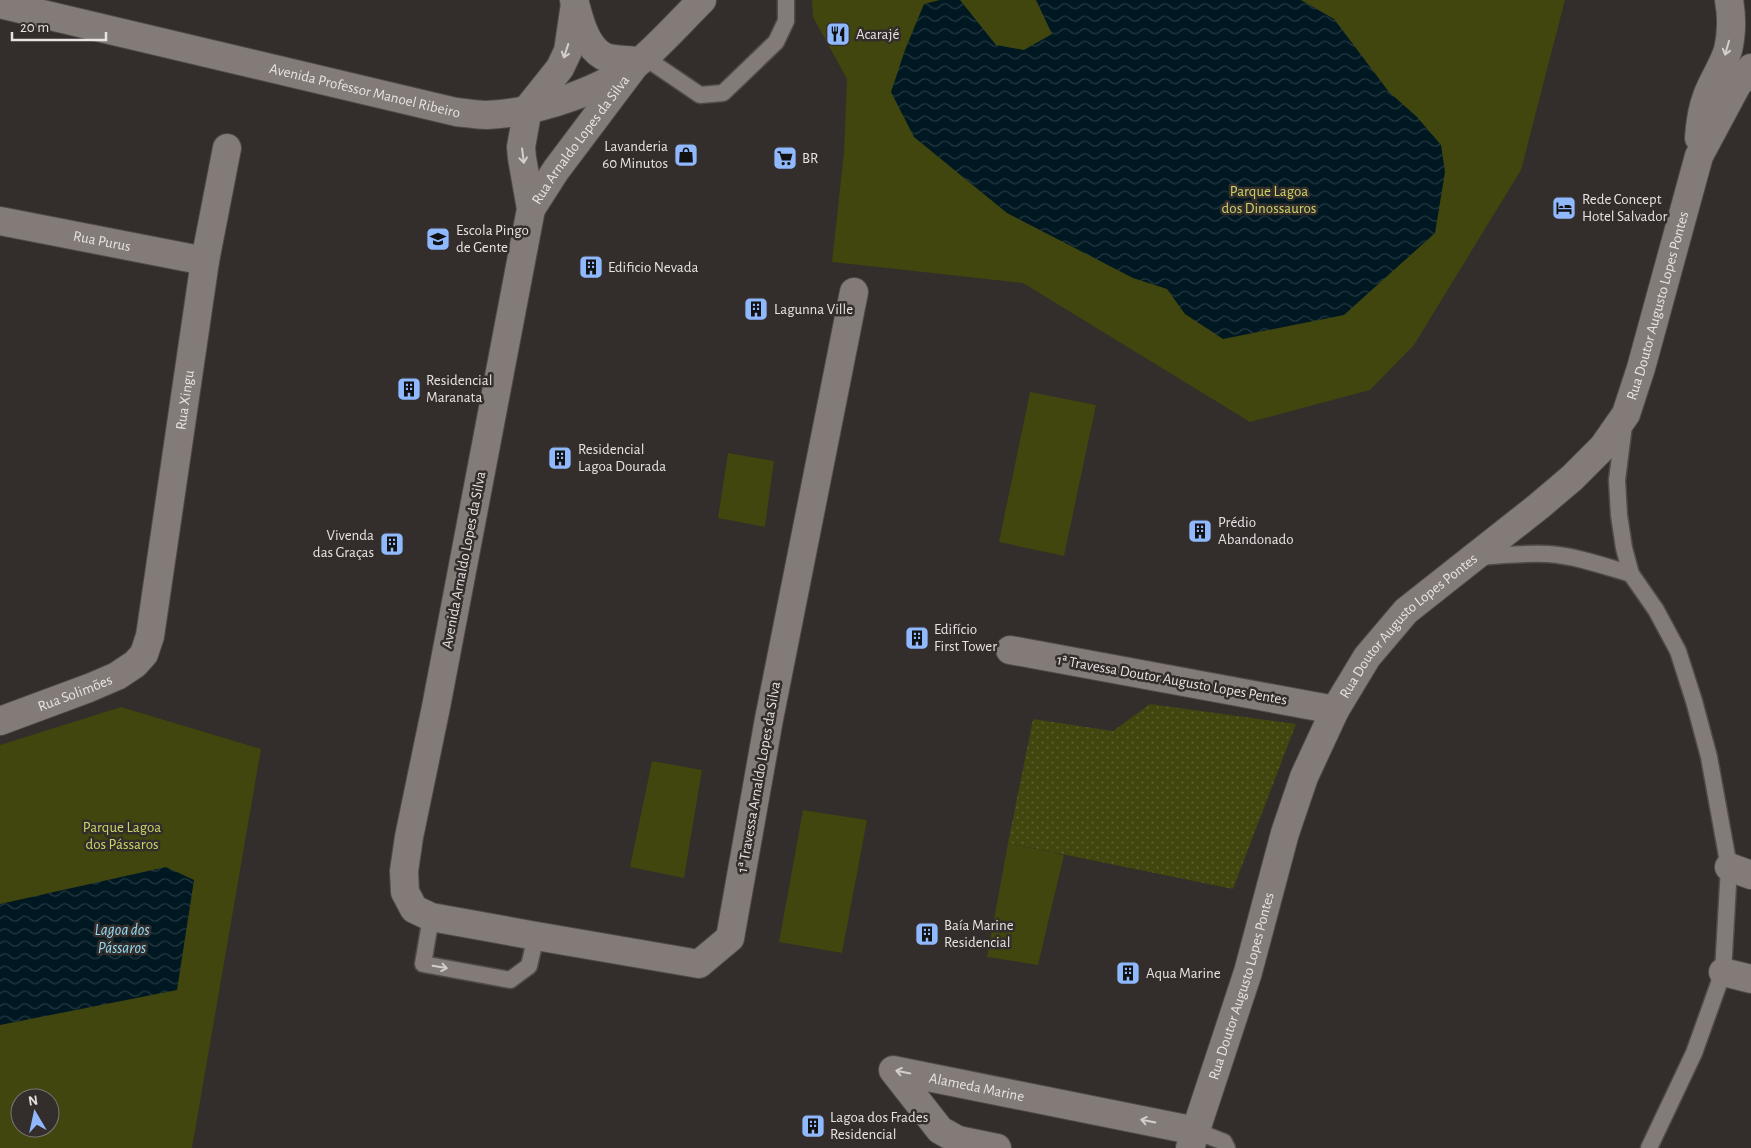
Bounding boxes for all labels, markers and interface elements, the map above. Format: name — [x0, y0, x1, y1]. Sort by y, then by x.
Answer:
scale bar — [12, 10, 106, 42]
text: 20 m — [20, 20, 49, 35]
restaurant icon: Acarajé — [825, 21, 851, 47]
place label: Acarajé — [856, 27, 899, 42]
one-way arrow — [1722, 40, 1732, 56]
one-way arrow — [561, 43, 571, 59]
street label: Avenida Professor Manoel Ribeiro — [268, 61, 461, 120]
street label: Rua Arnaldo Lopes da Silva — [529, 73, 632, 207]
place label: Lavanderia 60 Minutos — [602, 139, 668, 171]
shop icon: Lavanderia 60 Minutos — [673, 142, 699, 168]
supermarket icon: BR — [772, 145, 798, 171]
one-way arrow — [518, 148, 528, 164]
place label: BR — [802, 151, 818, 166]
park label: Parque Lagoa dos Dinossauros — [1222, 184, 1316, 216]
place label: Rede Concept Hotel Salvador — [1582, 192, 1667, 224]
hotel icon: Rede Concept Hotel Salvador — [1551, 195, 1577, 221]
street label: Rua Doutor Augusto Lopes Pontes — [1624, 210, 1691, 402]
place label: Escola Pingo de Gente — [456, 223, 529, 255]
school or university icon: Escola Pingo de Gente — [425, 226, 451, 252]
street label: Rua Purus — [72, 228, 132, 254]
building icon: Edificio Nevada — [578, 254, 604, 280]
place label: Edificio Nevada — [608, 260, 698, 275]
building icon: Lagunna Ville — [743, 296, 769, 322]
place label: Lagunna Ville — [774, 302, 853, 317]
street label: Rua Xingu — [173, 369, 196, 431]
place label: Residencial Maranata — [426, 373, 492, 405]
building icon: Residencial Maranata — [396, 376, 422, 402]
place label: Residencial Lagoa Dourada — [578, 442, 666, 474]
building icon: Residencial Lagoa Dourada — [547, 445, 573, 471]
street label: Avenida Arnaldo Lopes da Silva — [439, 470, 489, 650]
place label: Prédio Abandonado — [1218, 515, 1294, 547]
building icon: Prédio Abandonado — [1187, 518, 1213, 544]
place label: Vivenda das Graças — [313, 528, 374, 560]
building icon: Vivenda das Graças — [379, 531, 405, 557]
street label: Rua Doutor Augusto Lopes Pontes — [1336, 550, 1480, 701]
place label: Edifício First Tower — [934, 622, 997, 654]
building icon: Edifício First Tower — [904, 625, 930, 651]
street label: 1ª Travessa Doutor Augusto Lopes Pentes — [1056, 652, 1288, 708]
street label: Rua Solimões — [36, 672, 114, 714]
street label: 1ª Travessa Arnaldo Lopes da Silva — [735, 680, 783, 874]
park label: Parque Lagoa dos Pássaros — [83, 820, 161, 852]
street label: Rua Doutor Augusto Lopes Pontes — [1206, 891, 1276, 1082]
place label: Baía Marine Residencial — [944, 918, 1014, 950]
building icon: Baía Marine Residencial — [914, 921, 940, 947]
water label: Lagoa dos Pássaros — [95, 922, 149, 956]
building icon: Aqua Marine — [1115, 960, 1141, 986]
one-way arrow — [432, 963, 448, 973]
place label: Aqua Marine — [1146, 966, 1221, 981]
one-way arrow — [896, 1067, 912, 1076]
street label: Alameda Marine — [928, 1070, 1026, 1104]
north arrow — [10, 1088, 60, 1138]
text: N — [27, 1093, 39, 1109]
place label: Lagoa dos Frades Residencial — [830, 1110, 928, 1142]
building icon: Lagoa dos Frades Residencial — [800, 1113, 826, 1139]
one-way arrow — [1141, 1116, 1157, 1126]

